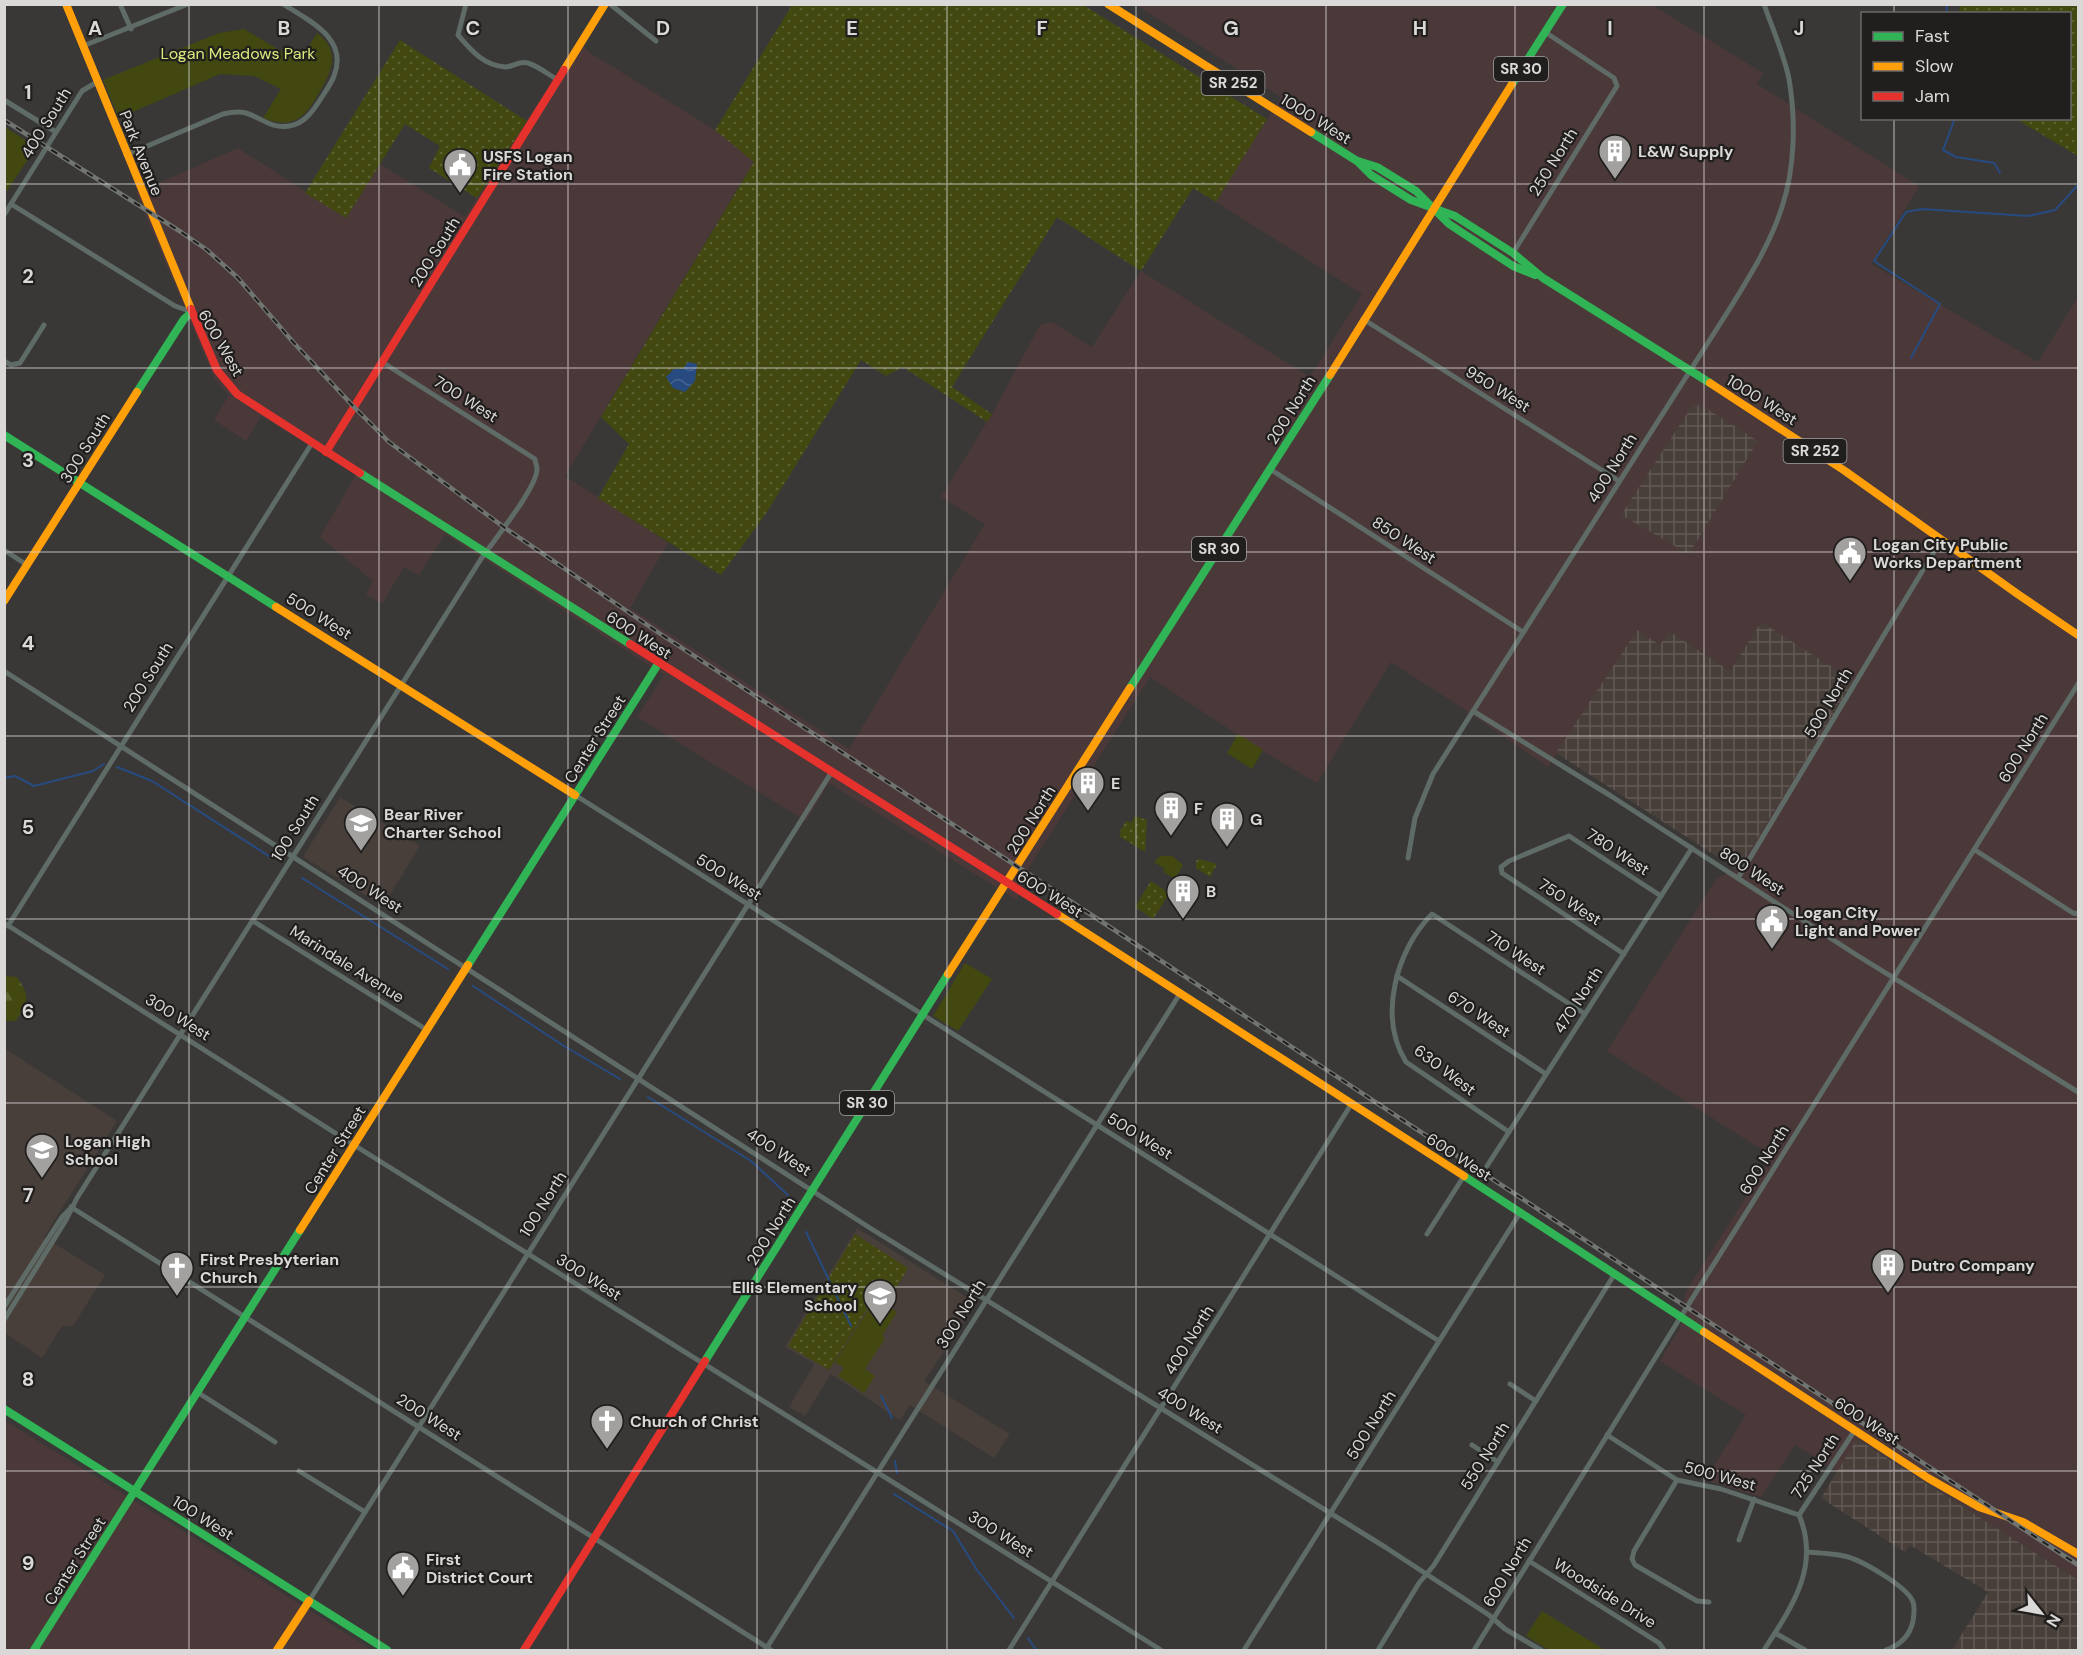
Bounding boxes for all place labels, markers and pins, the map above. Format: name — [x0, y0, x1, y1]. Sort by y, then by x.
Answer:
building icon: L&W Supply — [1597, 133, 1633, 180]
place label: L&W Supply — [1638, 141, 1734, 162]
place label: USFS Logan Fire Station — [483, 146, 573, 185]
public building icon: USFS Logan Fire Station — [442, 147, 478, 194]
place label: Logan City Public Works Department — [1873, 534, 2022, 573]
public building icon: Logan City Public Works Department — [1832, 535, 1868, 582]
building icon: E — [1070, 765, 1106, 812]
place label: E — [1111, 773, 1120, 794]
building icon: F — [1153, 790, 1189, 837]
place label: F — [1194, 798, 1203, 819]
building icon: G — [1209, 801, 1245, 848]
place label: Bear River Charter School — [384, 804, 501, 843]
school or university icon: Bear River Charter School — [343, 805, 379, 852]
place label: G — [1250, 809, 1262, 830]
building icon: B — [1165, 873, 1201, 920]
place label: B — [1206, 881, 1216, 902]
place label: Logan City Light and Power — [1795, 902, 1920, 941]
public building icon: Logan City Light and Power — [1754, 903, 1790, 950]
place label: Logan High School — [65, 1131, 151, 1170]
school or university icon: Logan High School — [24, 1132, 60, 1179]
building icon: Dutro Company — [1870, 1247, 1906, 1294]
place label: First Presbyterian Church — [200, 1249, 339, 1288]
church icon: First Presbyterian Church — [159, 1250, 195, 1297]
place label: Dutro Company — [1911, 1255, 2035, 1276]
place label: Ellis Elementary School — [732, 1277, 857, 1316]
school or university icon: Ellis Elementary School — [862, 1278, 898, 1325]
church icon: Church of Christ — [589, 1403, 625, 1450]
place label: Church of Christ — [630, 1411, 759, 1432]
place label: First District Court — [426, 1549, 533, 1588]
public building icon: First District Court — [385, 1550, 421, 1597]

